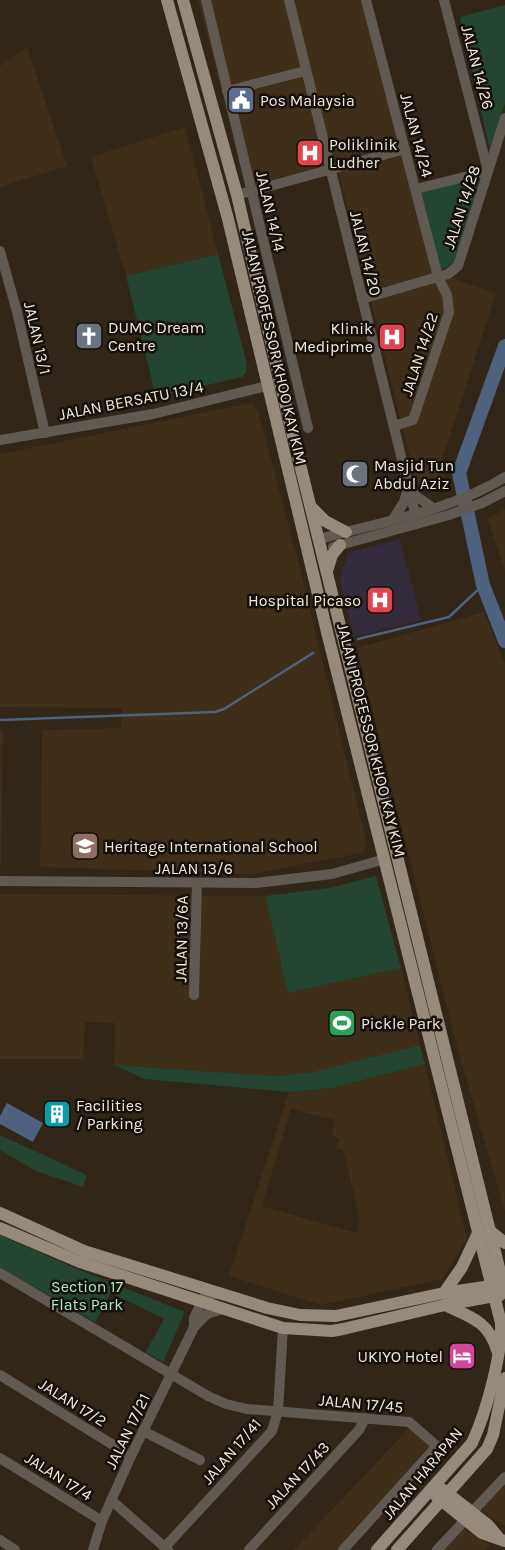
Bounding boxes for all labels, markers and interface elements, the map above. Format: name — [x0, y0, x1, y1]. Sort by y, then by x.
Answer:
street label: JALAN 14/26 — [457, 23, 498, 111]
public building icon: Pos Malaysia — [226, 85, 256, 115]
place label: Pos Malaysia — [260, 91, 355, 110]
street label: JALAN 14/24 — [396, 91, 437, 179]
place label: Poliklinik Ludher — [329, 135, 398, 172]
hospital icon: Poliklinik Ludher — [295, 138, 325, 168]
street label: JALAN 14/28 — [439, 163, 484, 252]
street label: JALAN 14/14 — [252, 169, 289, 253]
street label: JALAN 14/20 — [346, 209, 385, 298]
street label: JALAN PROFESSOR KHOO KAY KIM — [238, 228, 311, 466]
street label: JALAN 13/1 — [20, 300, 55, 376]
street label: JALAN 14/22 — [397, 310, 442, 398]
place label: DUMC Dream Centre — [108, 318, 205, 355]
place label: Klinik Mediprime — [294, 319, 373, 356]
church icon: DUMC Dream Centre — [74, 321, 104, 351]
hospital icon: Klinik Mediprime — [377, 322, 407, 352]
street label: JALAN BERSATU 13/4 — [57, 377, 205, 424]
place label: Masjid Tun Abdul Aziz — [374, 456, 454, 493]
mosque icon: Masjid Tun Abdul Aziz — [340, 459, 370, 489]
hospital icon: Hospital Picaso — [365, 585, 395, 615]
place label: Hospital Picaso — [248, 591, 361, 610]
street label: JALAN PROFESSOR KHOO KAY KIM — [333, 621, 410, 859]
school or university icon: Heritage International School — [70, 831, 100, 861]
place label: Heritage International School — [104, 837, 318, 856]
street label: JALAN 13/6 — [155, 859, 233, 878]
street label: JALAN 13/6A — [171, 895, 192, 983]
sports icon: Pickle Park — [327, 1008, 357, 1038]
place label: Pickle Park — [361, 1014, 441, 1033]
place label: Facilities / Parking — [76, 1096, 143, 1133]
building icon: Facilities / Parking — [42, 1099, 72, 1129]
park label: Section 17 Flats Park — [51, 1277, 123, 1314]
hotel icon: UKIYO Hotel — [447, 1341, 477, 1371]
place label: UKIYO Hotel — [358, 1347, 443, 1366]
street label: JALAN 17/2 — [35, 1374, 110, 1431]
street label: JALAN 17/45 — [318, 1390, 404, 1417]
street label: JALAN 17/21 — [101, 1391, 154, 1472]
street label: JALAN 17/41 — [198, 1415, 265, 1488]
street label: JALAN HARAPAN — [378, 1423, 466, 1523]
street label: JALAN 17/43 — [261, 1438, 333, 1513]
street label: JALAN 17/4 — [22, 1448, 96, 1505]

